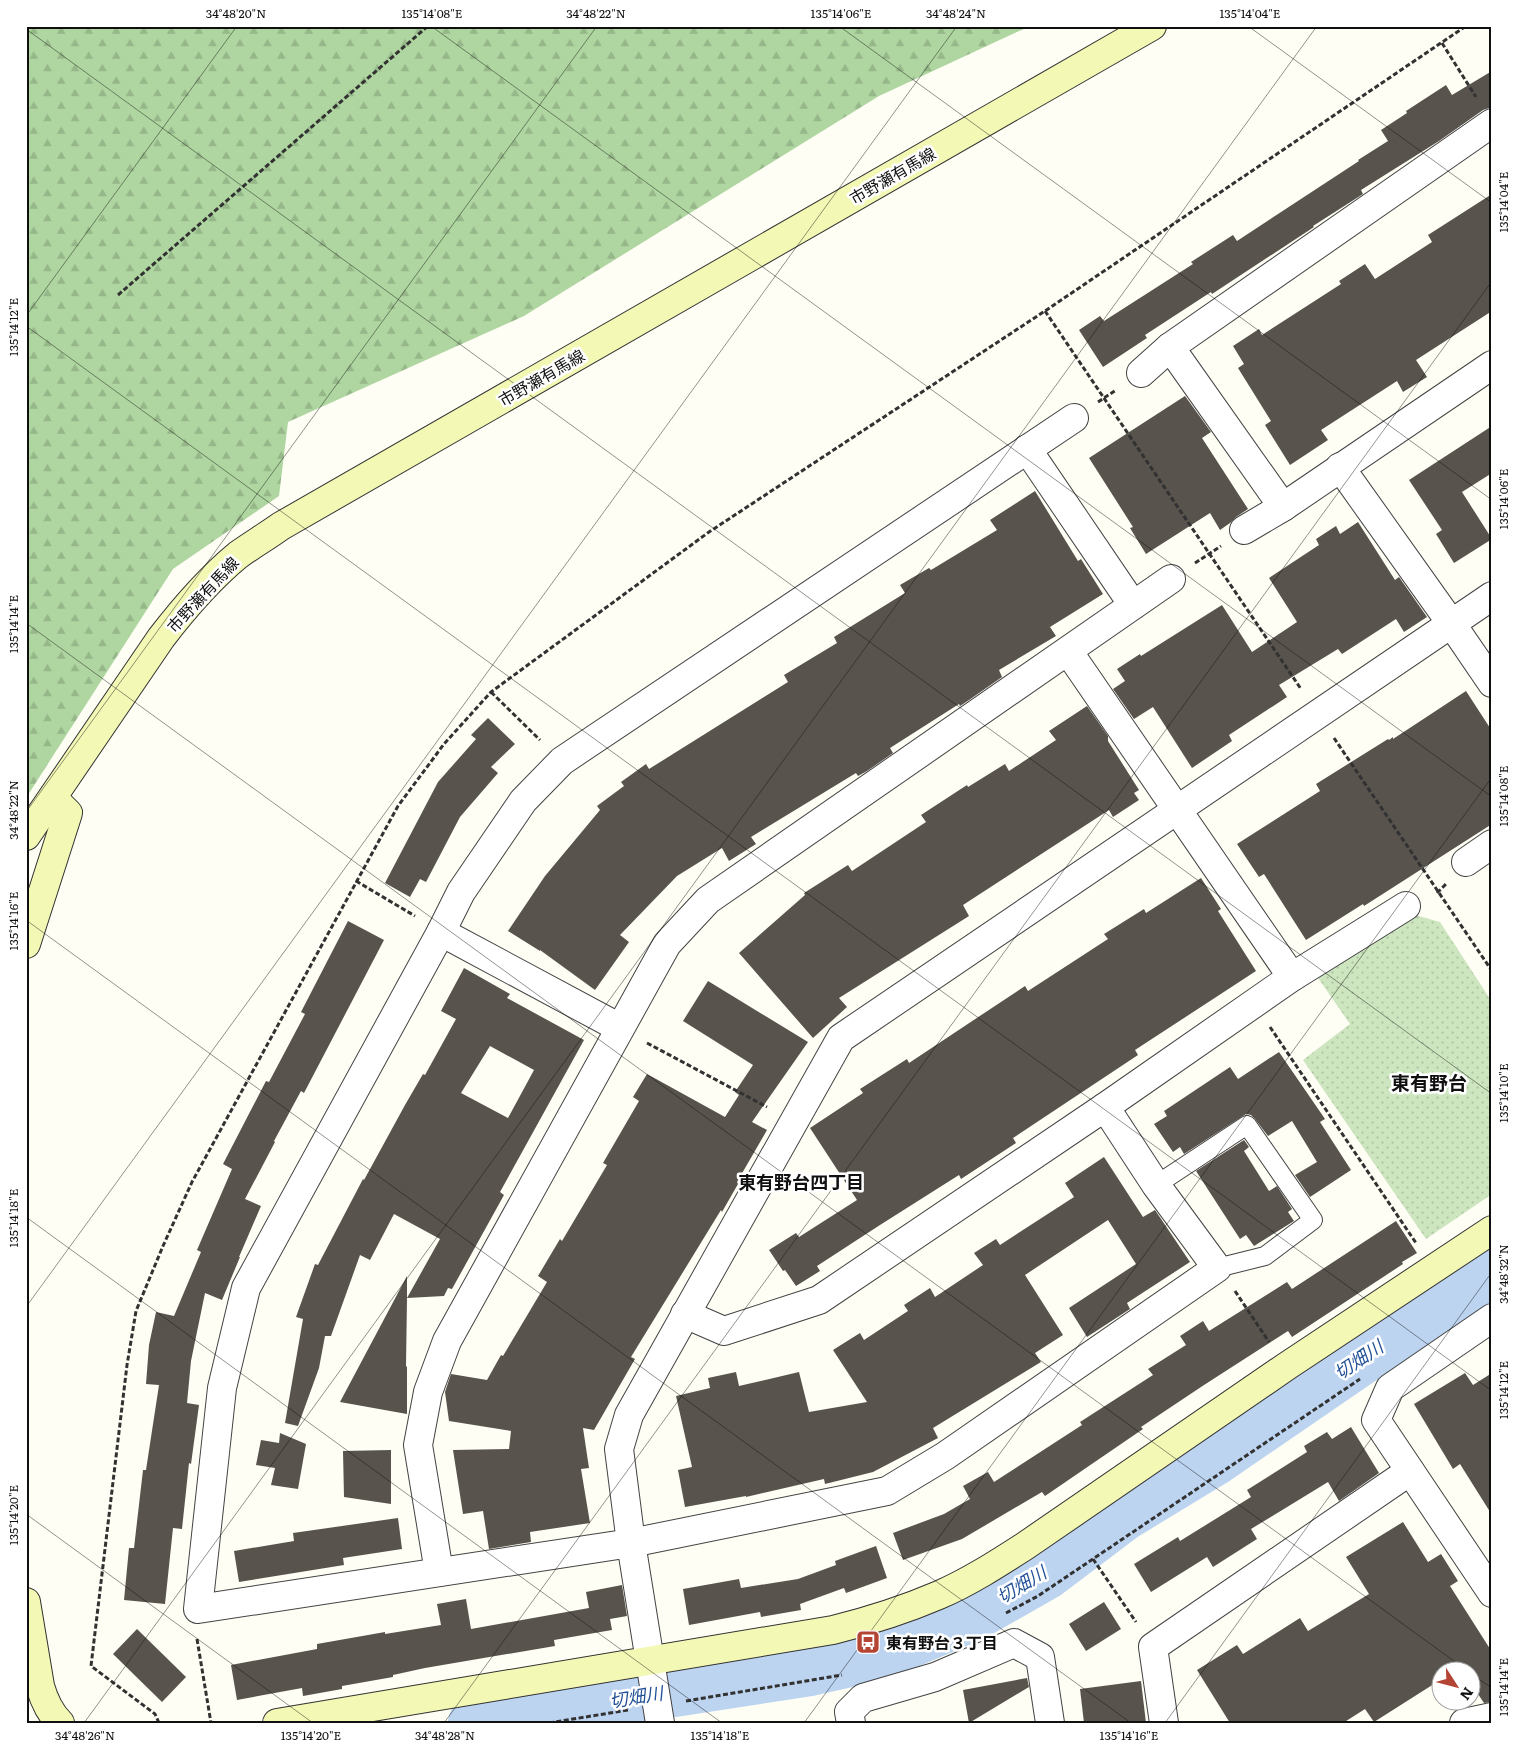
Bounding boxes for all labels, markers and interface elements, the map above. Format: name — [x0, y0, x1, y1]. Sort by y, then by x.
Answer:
text: 34°48'20"N — [206, 4, 266, 22]
text: 135°14'08"E — [401, 4, 463, 22]
text: 34°48'22"N — [566, 4, 626, 22]
text: 135°14'06"E — [811, 4, 872, 22]
text: 34°48'24"N — [926, 4, 986, 22]
text: 135°14'04"E — [1219, 4, 1281, 22]
street label: 市野瀬有馬線 — [844, 141, 940, 209]
text: 135°14'04"E — [1494, 171, 1512, 233]
text: 135°14'12"E — [4, 297, 22, 356]
street label: 市野瀬有馬線 — [493, 343, 589, 411]
text: 135°14'06"E — [1494, 468, 1512, 529]
street label: 市野瀬有馬線 — [160, 551, 244, 637]
text: 135°14'14"E — [4, 594, 22, 653]
text: 135°14'08"E — [1494, 765, 1512, 827]
text: 34°48'22"N — [4, 780, 22, 840]
text: 135°14'16"E — [4, 891, 22, 950]
text: 135°14'10"E — [1494, 1063, 1512, 1123]
district label: 東有野台 — [1391, 1068, 1467, 1096]
district label: 東有野台四丁目 — [738, 1168, 864, 1195]
text: 135°14'18"E — [4, 1188, 22, 1247]
text: 34°48'32"N — [1494, 1244, 1512, 1304]
water label: 切畑川 — [1328, 1332, 1390, 1385]
text: 135°14'12"E — [1494, 1360, 1512, 1419]
text: 135°14'20"E — [4, 1484, 22, 1545]
water label: 切畑川 — [991, 1557, 1053, 1609]
bus stop icon: 東有野台３丁目 — [855, 1629, 881, 1655]
place label: 東有野台３丁目 — [886, 1630, 998, 1654]
text: 135°14'14"E — [1494, 1657, 1512, 1716]
north arrow — [1430, 1662, 1480, 1712]
water label: 切畑川 — [607, 1678, 667, 1714]
text: N — [1456, 1684, 1479, 1705]
text: 34°48'26"N — [55, 1726, 115, 1744]
text: 135°14'20"E — [281, 1726, 342, 1744]
text: 34°48'28"N — [415, 1726, 475, 1744]
text: 135°14'18"E — [691, 1726, 750, 1744]
text: 135°14'16"E — [1100, 1726, 1159, 1744]

